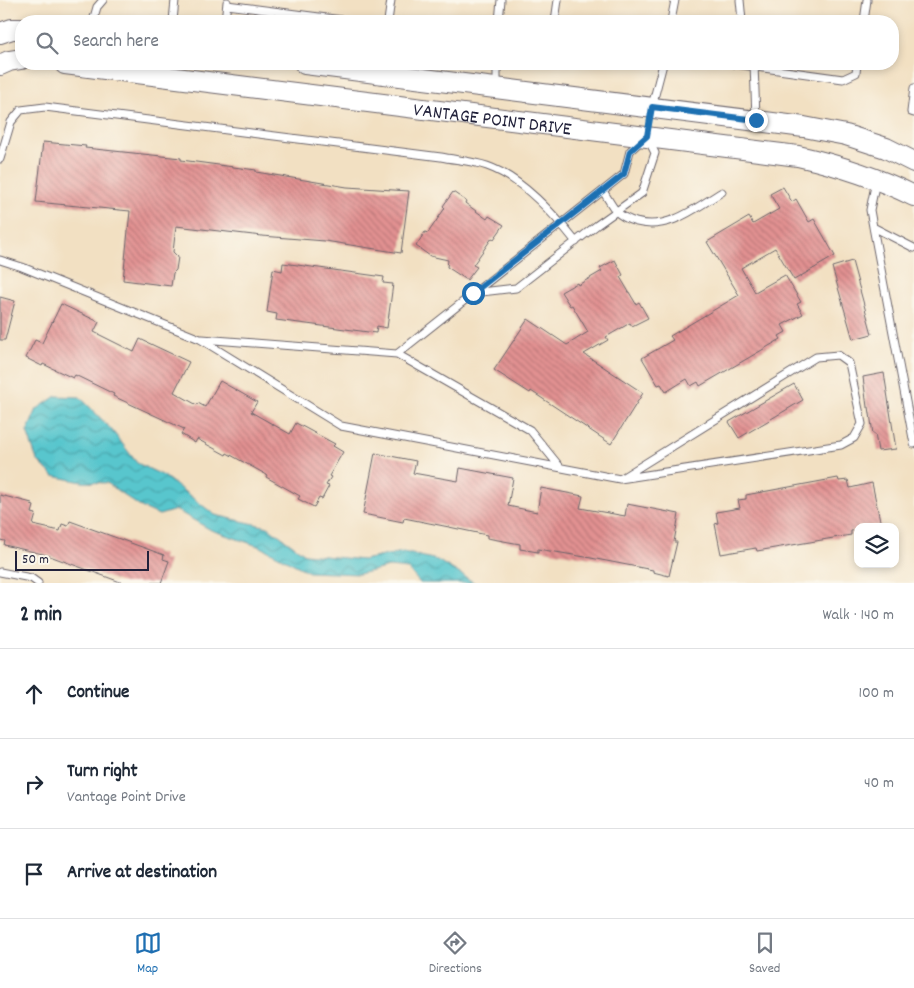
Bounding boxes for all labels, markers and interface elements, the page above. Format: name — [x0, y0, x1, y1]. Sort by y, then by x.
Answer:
search box — [15, 15, 899, 70]
icon: search — [33, 29, 61, 57]
text: Search here — [73, 29, 159, 56]
street label: VANTAGE POINT DRIVE — [412, 98, 573, 144]
route end — [745, 109, 768, 132]
route start — [462, 282, 485, 305]
map controls — [854, 523, 899, 568]
button: layers — [854, 523, 899, 568]
scale bar — [15, 548, 149, 571]
text: 50 m — [22, 550, 49, 570]
text: 2 min — [20, 601, 62, 631]
text: Walk · 140 m — [822, 604, 894, 627]
icon: ahead — [20, 680, 48, 708]
text: Continue — [67, 680, 129, 707]
text: 100 m — [858, 682, 894, 705]
text: Turn right — [67, 759, 138, 786]
icon: right — [20, 770, 48, 798]
text: 40 m — [864, 772, 894, 795]
text: Vantage Point Drive — [67, 786, 186, 809]
icon: arrive — [20, 860, 48, 888]
text: Arrive at destination — [67, 860, 217, 887]
tab: Map — [134, 929, 162, 979]
tab: Directions — [429, 929, 482, 979]
tab: Saved — [749, 929, 780, 979]

